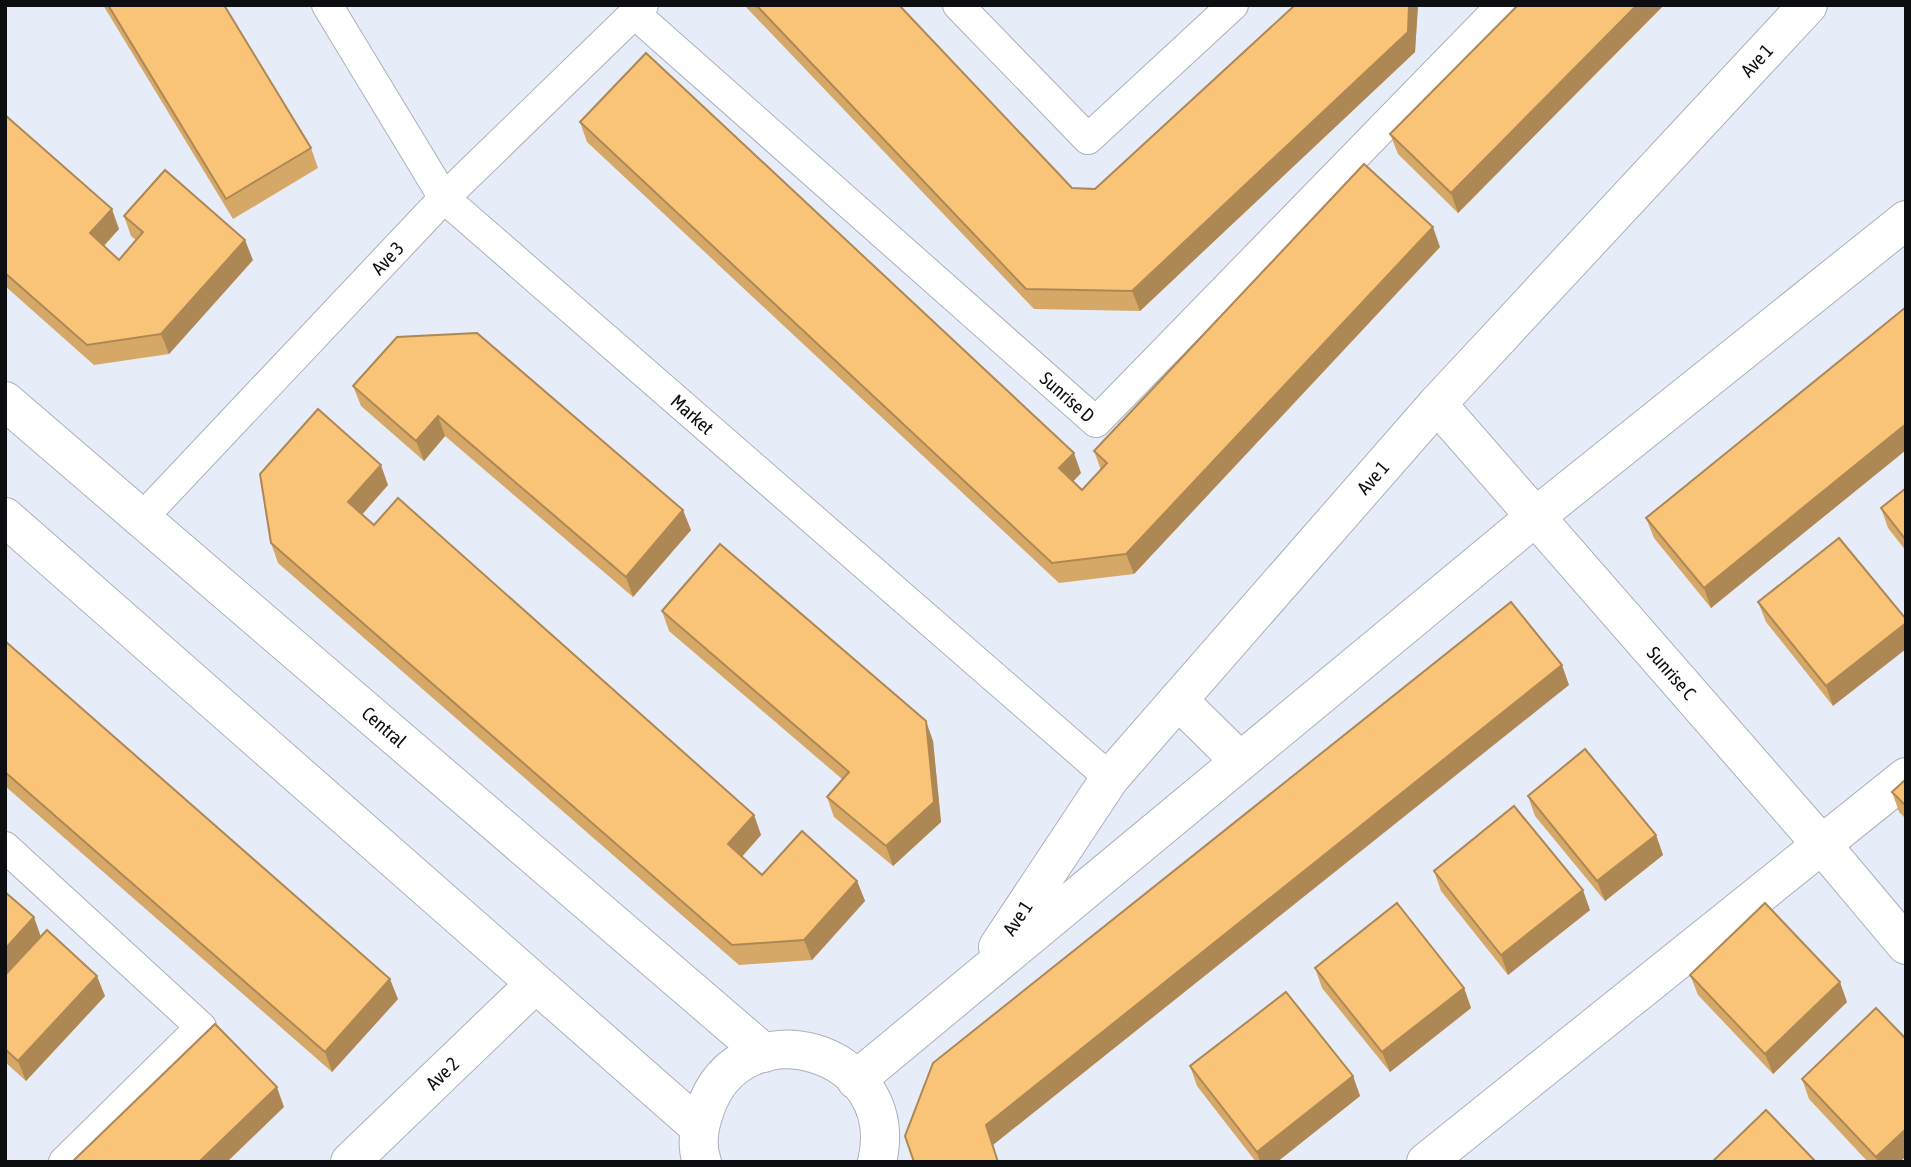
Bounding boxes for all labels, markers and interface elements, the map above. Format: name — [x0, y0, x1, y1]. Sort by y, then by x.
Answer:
street label: Ave 1 — [1736, 39, 1777, 81]
street label: Ave 3 — [367, 237, 408, 279]
street label: Sunrise D — [1036, 367, 1099, 427]
street label: Market — [667, 390, 718, 439]
street label: Ave 1 — [1352, 456, 1393, 499]
street label: Sunrise C — [1643, 642, 1701, 704]
street label: Central — [358, 702, 411, 752]
street label: Ave 1 — [998, 896, 1037, 939]
street label: Ave 2 — [421, 1052, 463, 1094]

